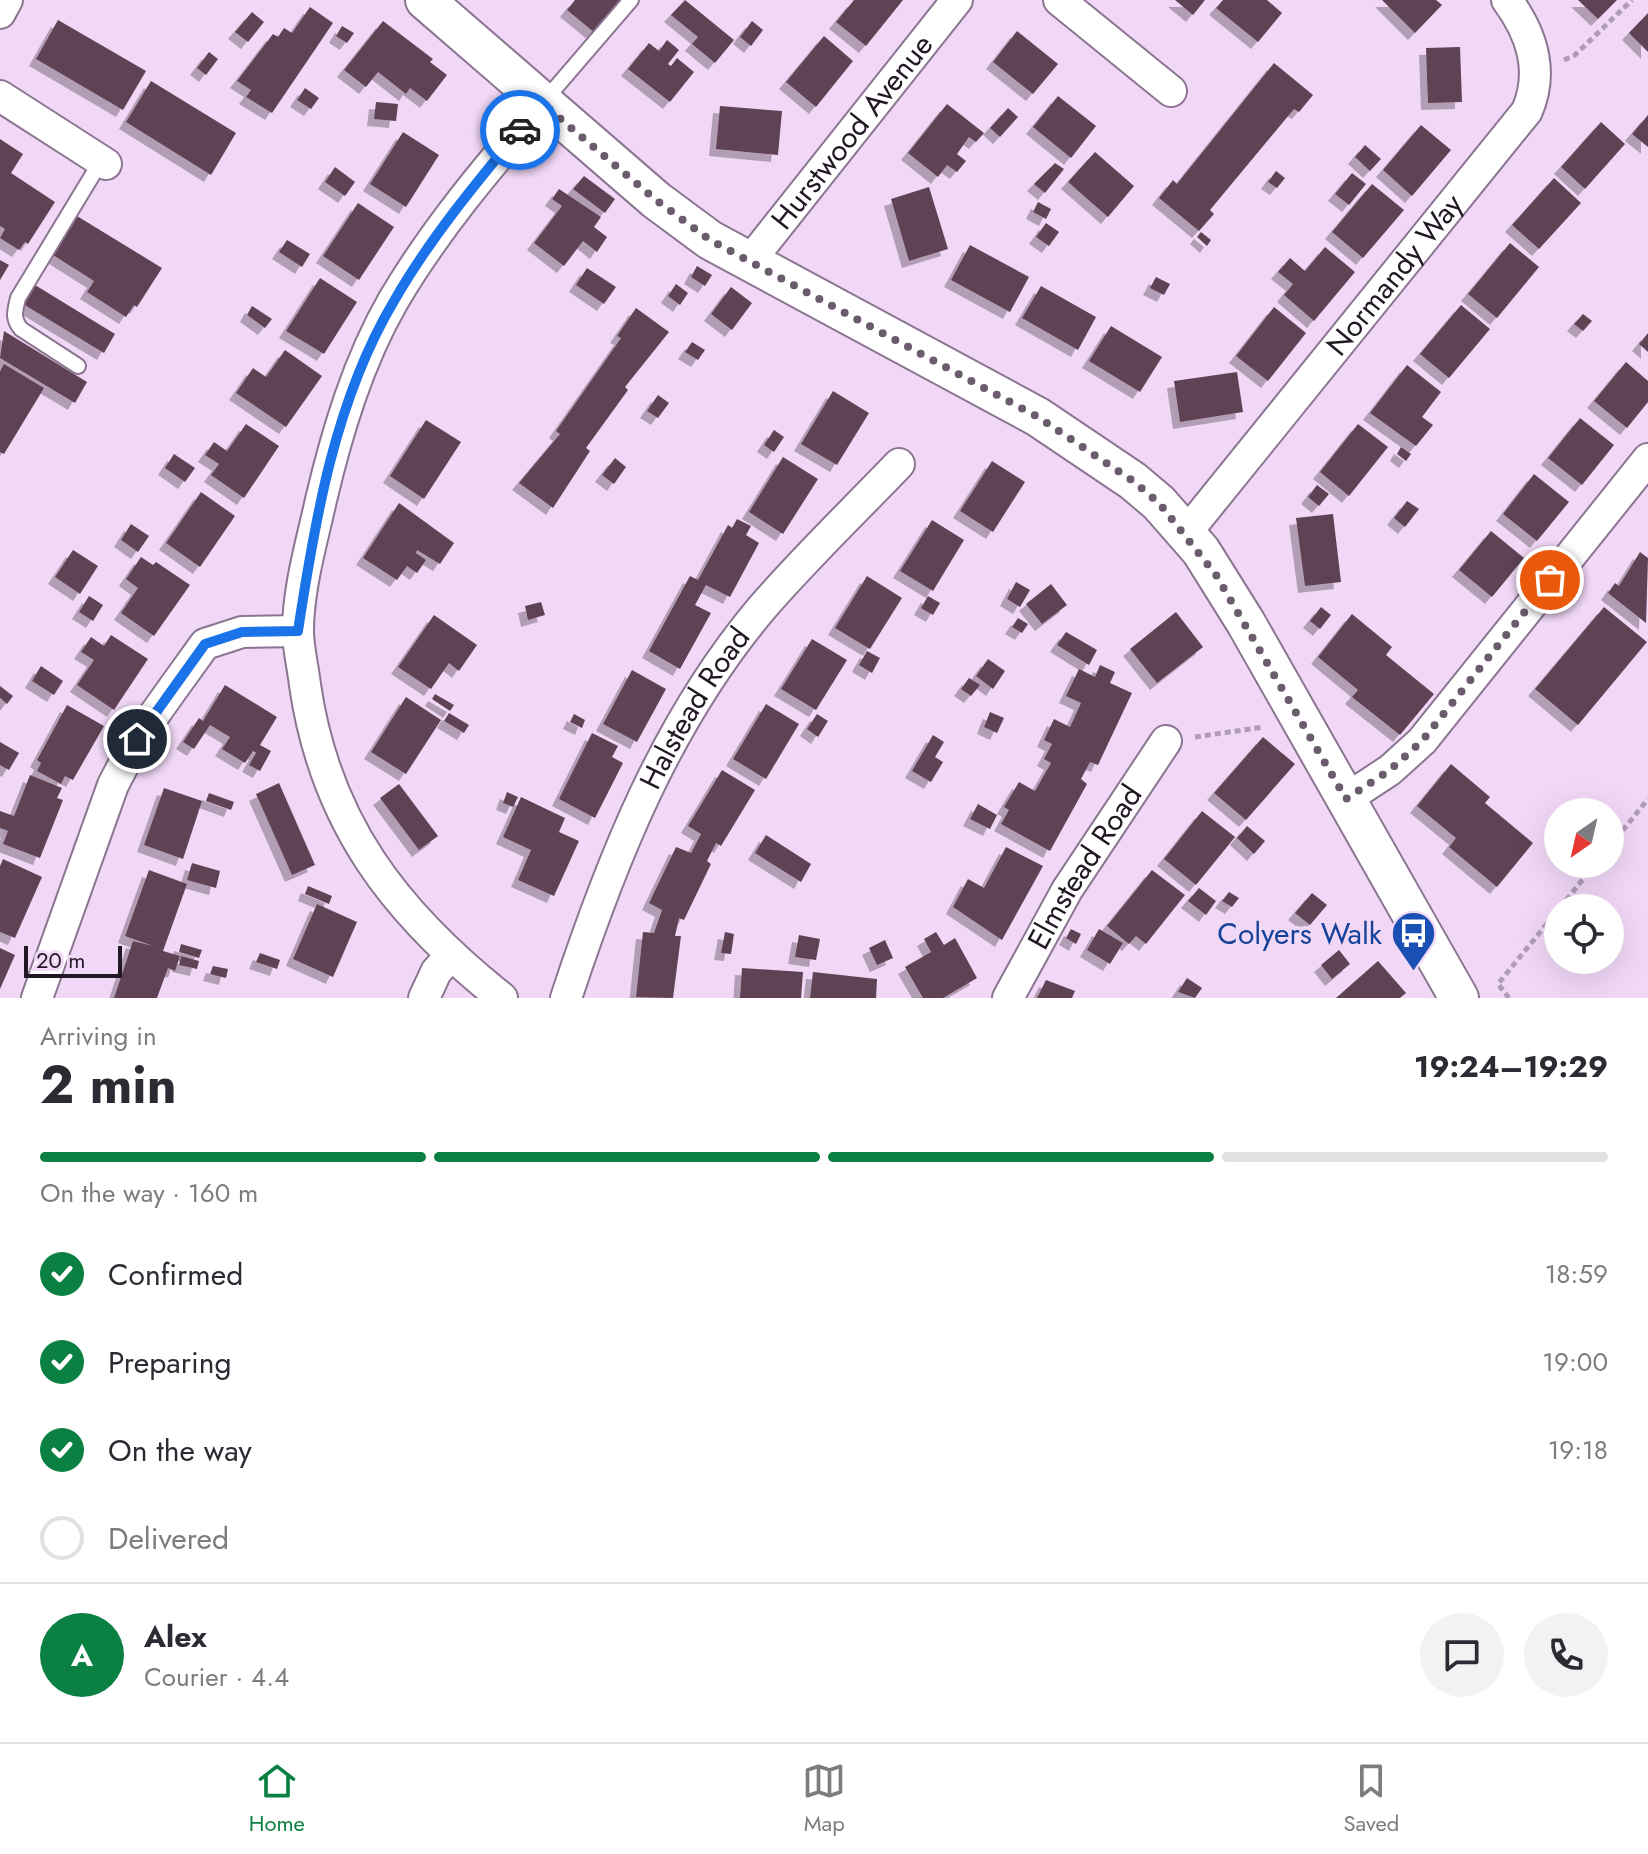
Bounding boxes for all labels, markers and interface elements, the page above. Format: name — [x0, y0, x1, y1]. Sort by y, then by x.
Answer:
street label: Hurstwood Avenue — [761, 25, 943, 239]
courier — [480, 90, 560, 170]
icon: car — [498, 108, 542, 152]
street label: Normandy Way — [1316, 184, 1473, 365]
pin — [1516, 546, 1584, 614]
icon: bag — [1528, 558, 1572, 602]
street label: Halstead Road — [629, 618, 760, 796]
pin — [103, 705, 171, 773]
icon: home — [115, 717, 159, 761]
street label: Elmstead Road — [1017, 776, 1152, 957]
north arrow — [1544, 798, 1624, 878]
map controls — [1544, 798, 1624, 974]
button: locate — [1544, 894, 1624, 974]
bus stop icon: Colyers Walk — [1389, 910, 1437, 973]
place label: Colyers Walk — [1217, 912, 1383, 955]
scale bar — [24, 942, 122, 978]
text: 20 m — [36, 944, 85, 976]
text: Arriving in — [40, 1017, 157, 1055]
text: 19:24–19:29 — [1414, 1045, 1608, 1088]
text: 2 min — [40, 1047, 177, 1123]
text: On the way · 160 m — [40, 1174, 258, 1212]
icon: check — [40, 1252, 84, 1296]
text: Confirmed — [108, 1253, 243, 1296]
text: 18:59 — [1545, 1255, 1608, 1293]
icon: check — [40, 1340, 84, 1384]
text: Preparing — [108, 1341, 232, 1384]
text: 19:00 — [1542, 1343, 1608, 1381]
icon: check — [40, 1428, 84, 1472]
text: On the way — [108, 1429, 252, 1472]
text: 19:18 — [1548, 1431, 1608, 1469]
text: Delivered — [108, 1517, 229, 1560]
button: chat — [1420, 1613, 1504, 1697]
button: phone — [1524, 1613, 1608, 1697]
text: Alex — [144, 1615, 207, 1658]
text: A — [71, 1634, 93, 1677]
text: Courier · 4.4 — [144, 1658, 289, 1696]
tab: Home — [249, 1759, 305, 1839]
tab: Map — [802, 1759, 846, 1839]
tab: Saved — [1344, 1759, 1399, 1839]

